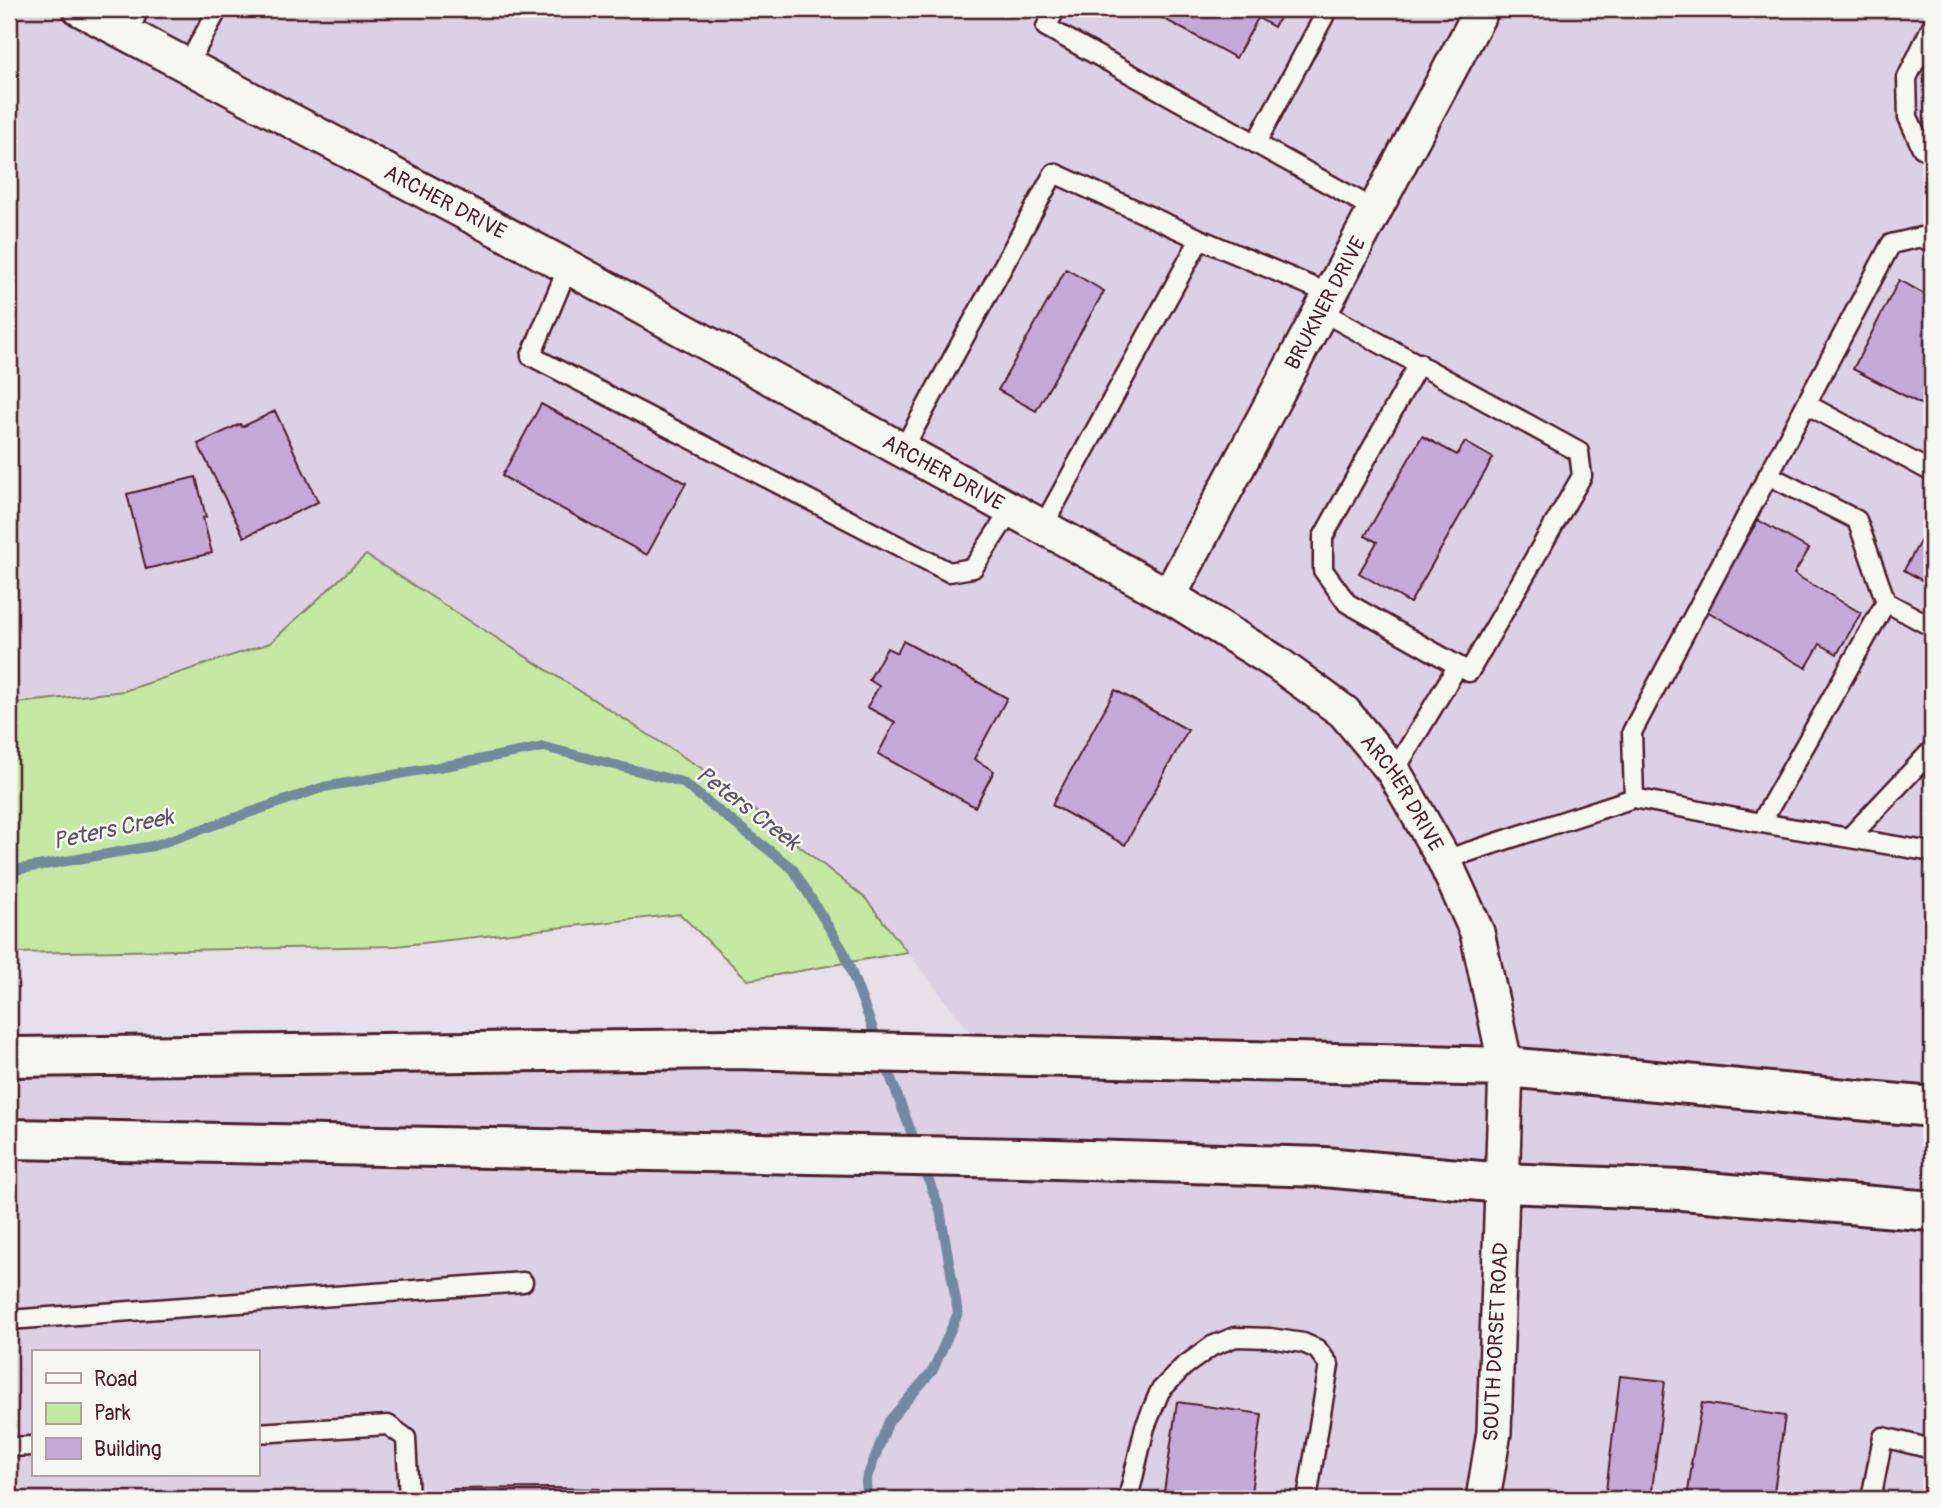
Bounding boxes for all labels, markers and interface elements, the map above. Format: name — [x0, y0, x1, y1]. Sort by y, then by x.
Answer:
street label: ARCHER DRIVE — [379, 159, 511, 245]
street label: BRUKNER DRIVE — [1279, 232, 1372, 374]
street label: ARCHER DRIVE — [878, 428, 1009, 517]
street label: ARCHER DRIVE — [1354, 728, 1450, 856]
water label: Peters Creek — [690, 760, 807, 858]
water label: Peters Creek — [50, 802, 178, 856]
street label: SOUTH DORSET ROAD — [1477, 1242, 1515, 1442]
legend — [32, 1350, 259, 1476]
text: Road — [94, 1366, 138, 1393]
text: Park — [94, 1400, 131, 1427]
text: Building — [94, 1436, 161, 1463]

